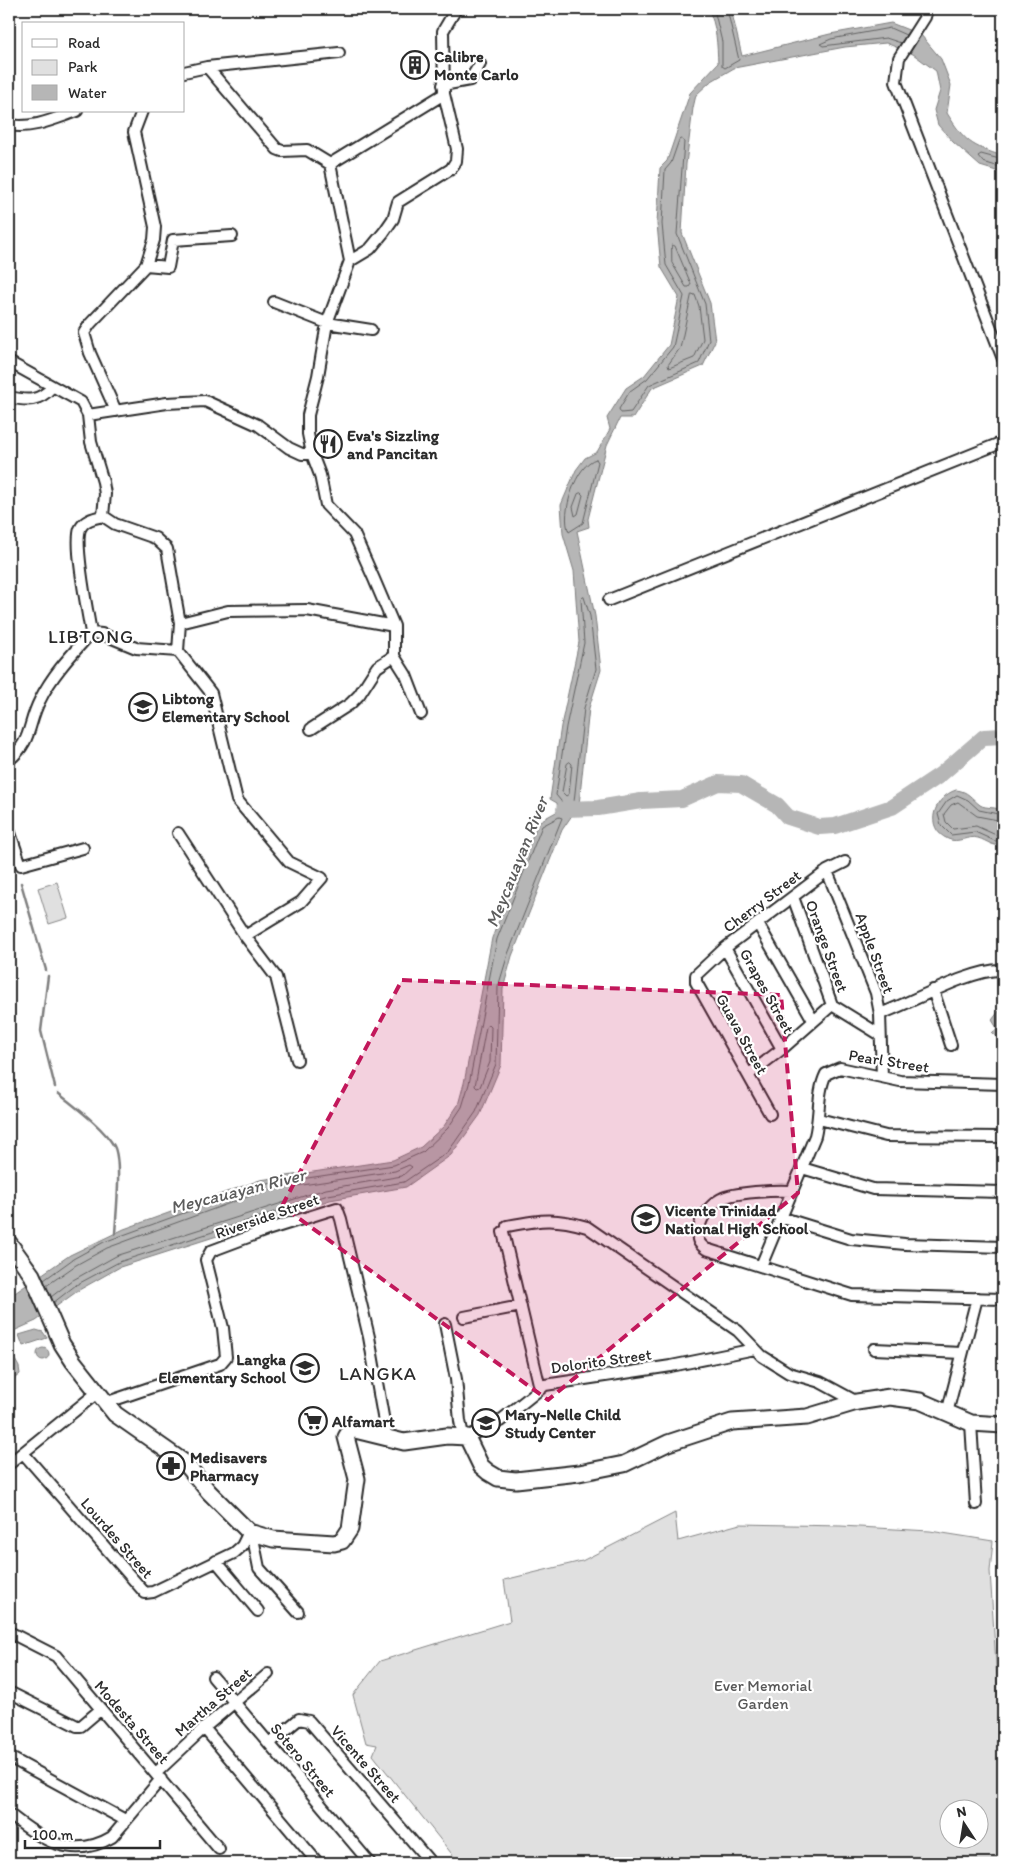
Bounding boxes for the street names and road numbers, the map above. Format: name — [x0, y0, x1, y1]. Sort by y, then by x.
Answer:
street label: Cherry Street — [719, 866, 805, 936]
street label: Orange Street — [802, 897, 852, 995]
street label: Apple Street — [852, 910, 898, 996]
street label: Grapes Street — [736, 945, 798, 1037]
street label: Guava Street — [712, 990, 772, 1078]
street label: Pearl Street — [847, 1045, 931, 1077]
street label: Riverside Street — [213, 1189, 321, 1243]
street label: Dolorito Street — [549, 1345, 653, 1377]
street label: Lourdes Street — [77, 1494, 157, 1582]
street label: Martha Street — [171, 1663, 255, 1741]
street label: Modesta Street — [91, 1676, 173, 1768]
street label: Sotero Street — [266, 1719, 340, 1801]
street label: Vicente Street — [327, 1721, 405, 1807]

